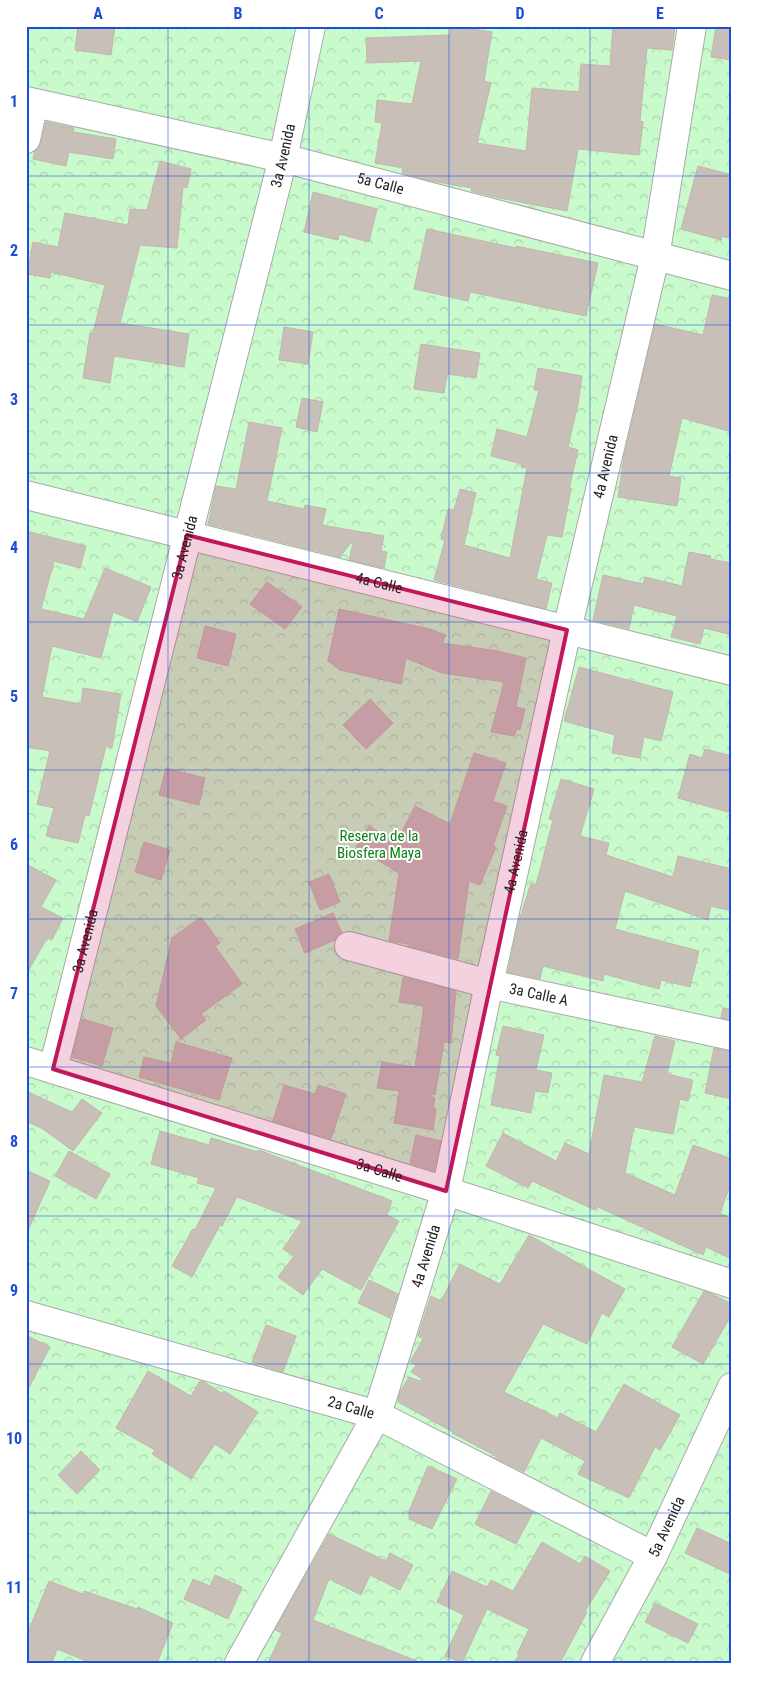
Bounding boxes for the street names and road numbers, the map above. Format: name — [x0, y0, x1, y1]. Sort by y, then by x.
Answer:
street label: 3a Avenida — [267, 122, 299, 189]
street label: 5a Calle — [355, 169, 406, 198]
street label: 4a Avenida — [589, 433, 622, 500]
street label: 3a Avenida — [168, 514, 201, 581]
street label: 4a Calle — [354, 569, 405, 598]
street label: 4a Avenida — [500, 828, 532, 895]
street label: 3a Avenida — [69, 907, 102, 975]
street label: 3a Calle A — [508, 980, 570, 1010]
street label: 3a Calle — [354, 1155, 405, 1186]
street label: 4a Avenida — [408, 1222, 444, 1290]
street label: 2a Calle — [326, 1392, 376, 1423]
street label: 5a Avenida — [645, 1493, 689, 1560]

